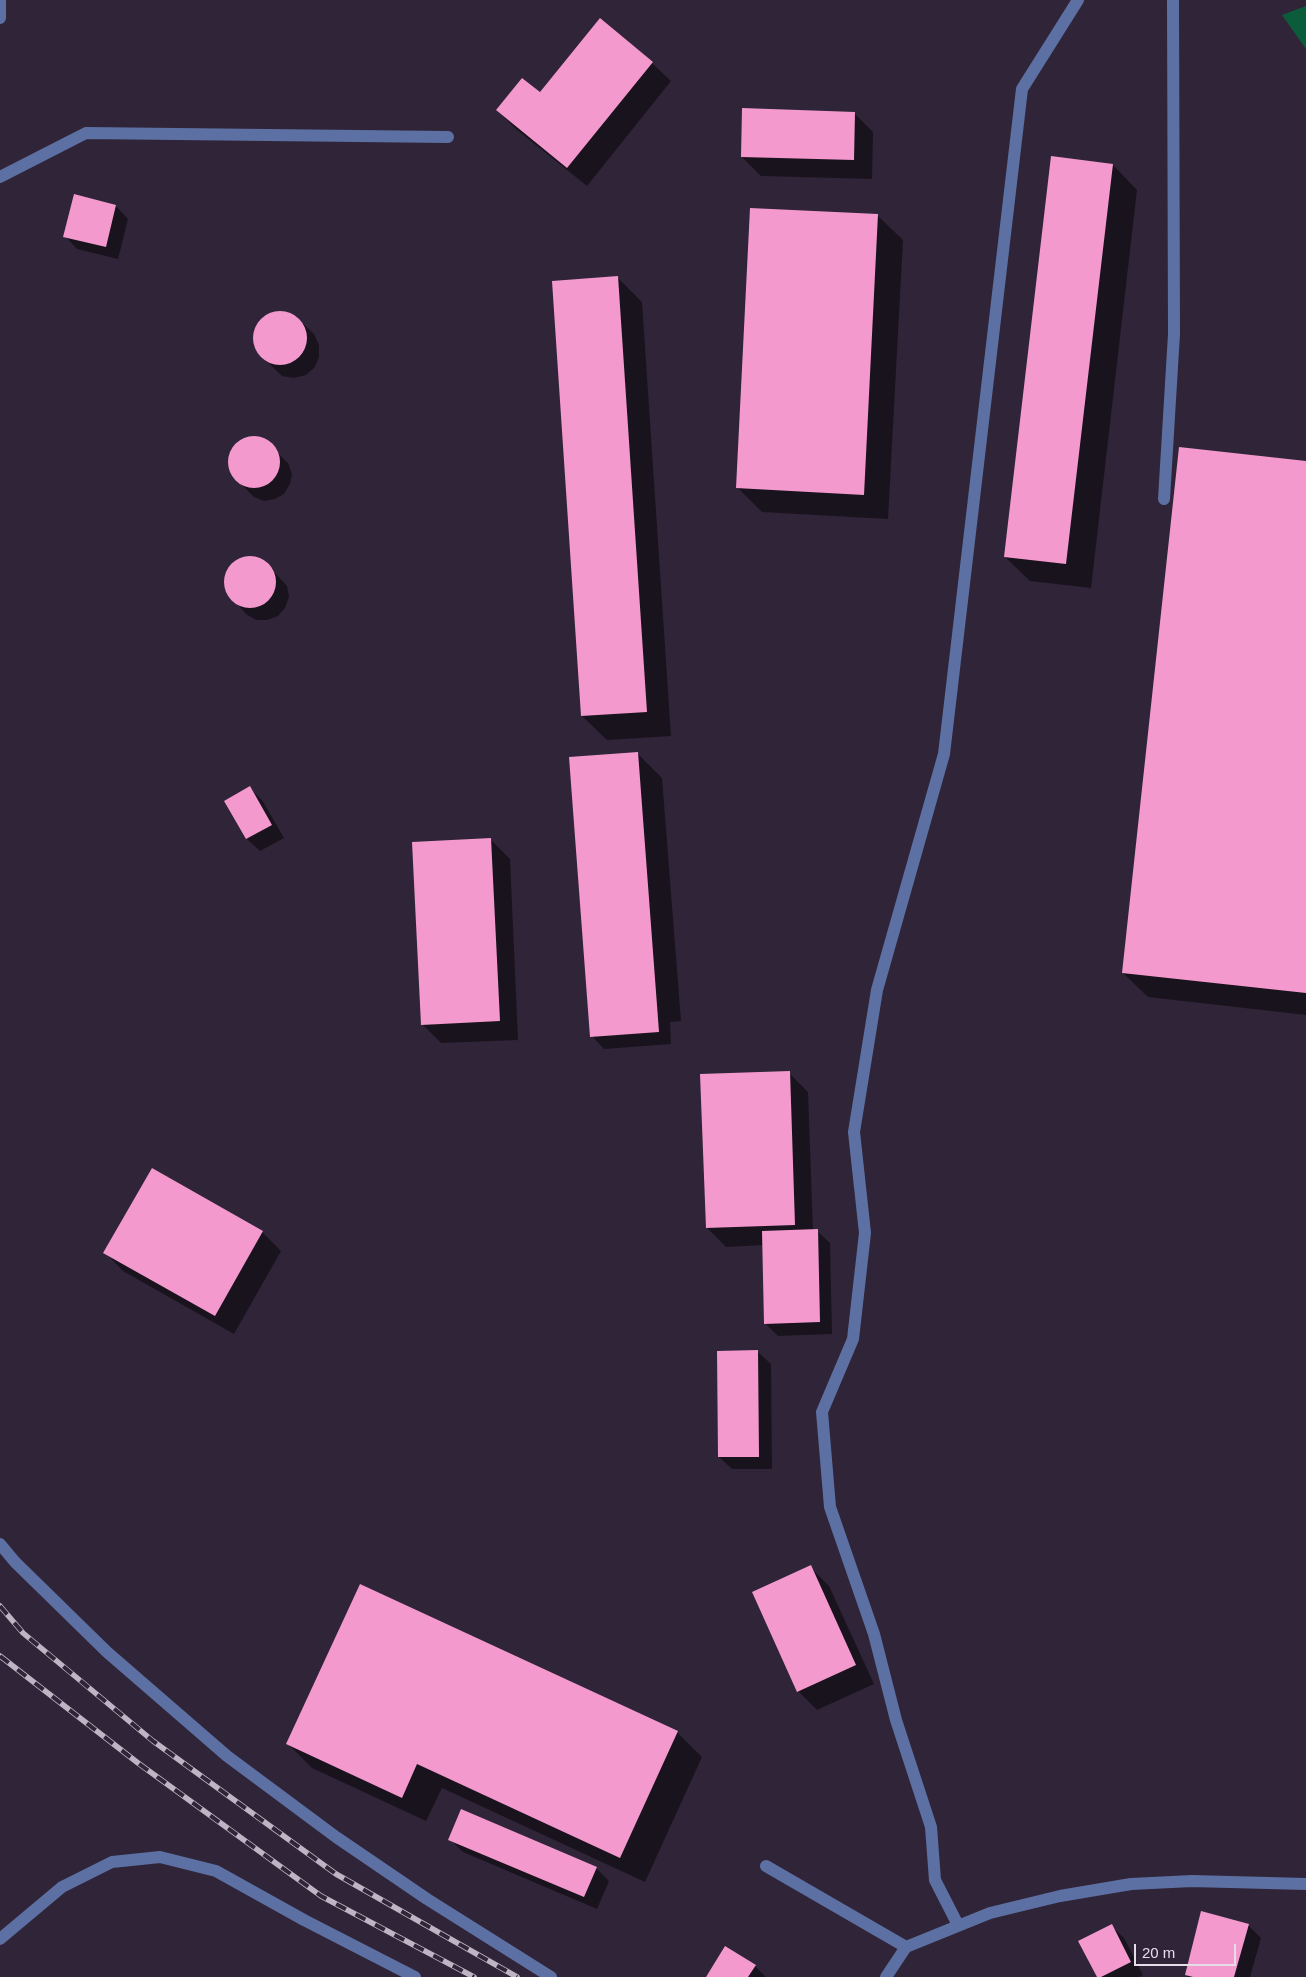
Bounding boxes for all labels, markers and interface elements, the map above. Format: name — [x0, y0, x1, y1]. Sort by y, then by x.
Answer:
scale bar — [1136, 1934, 1238, 1966]
text: 20 m — [1142, 1944, 1175, 1961]

